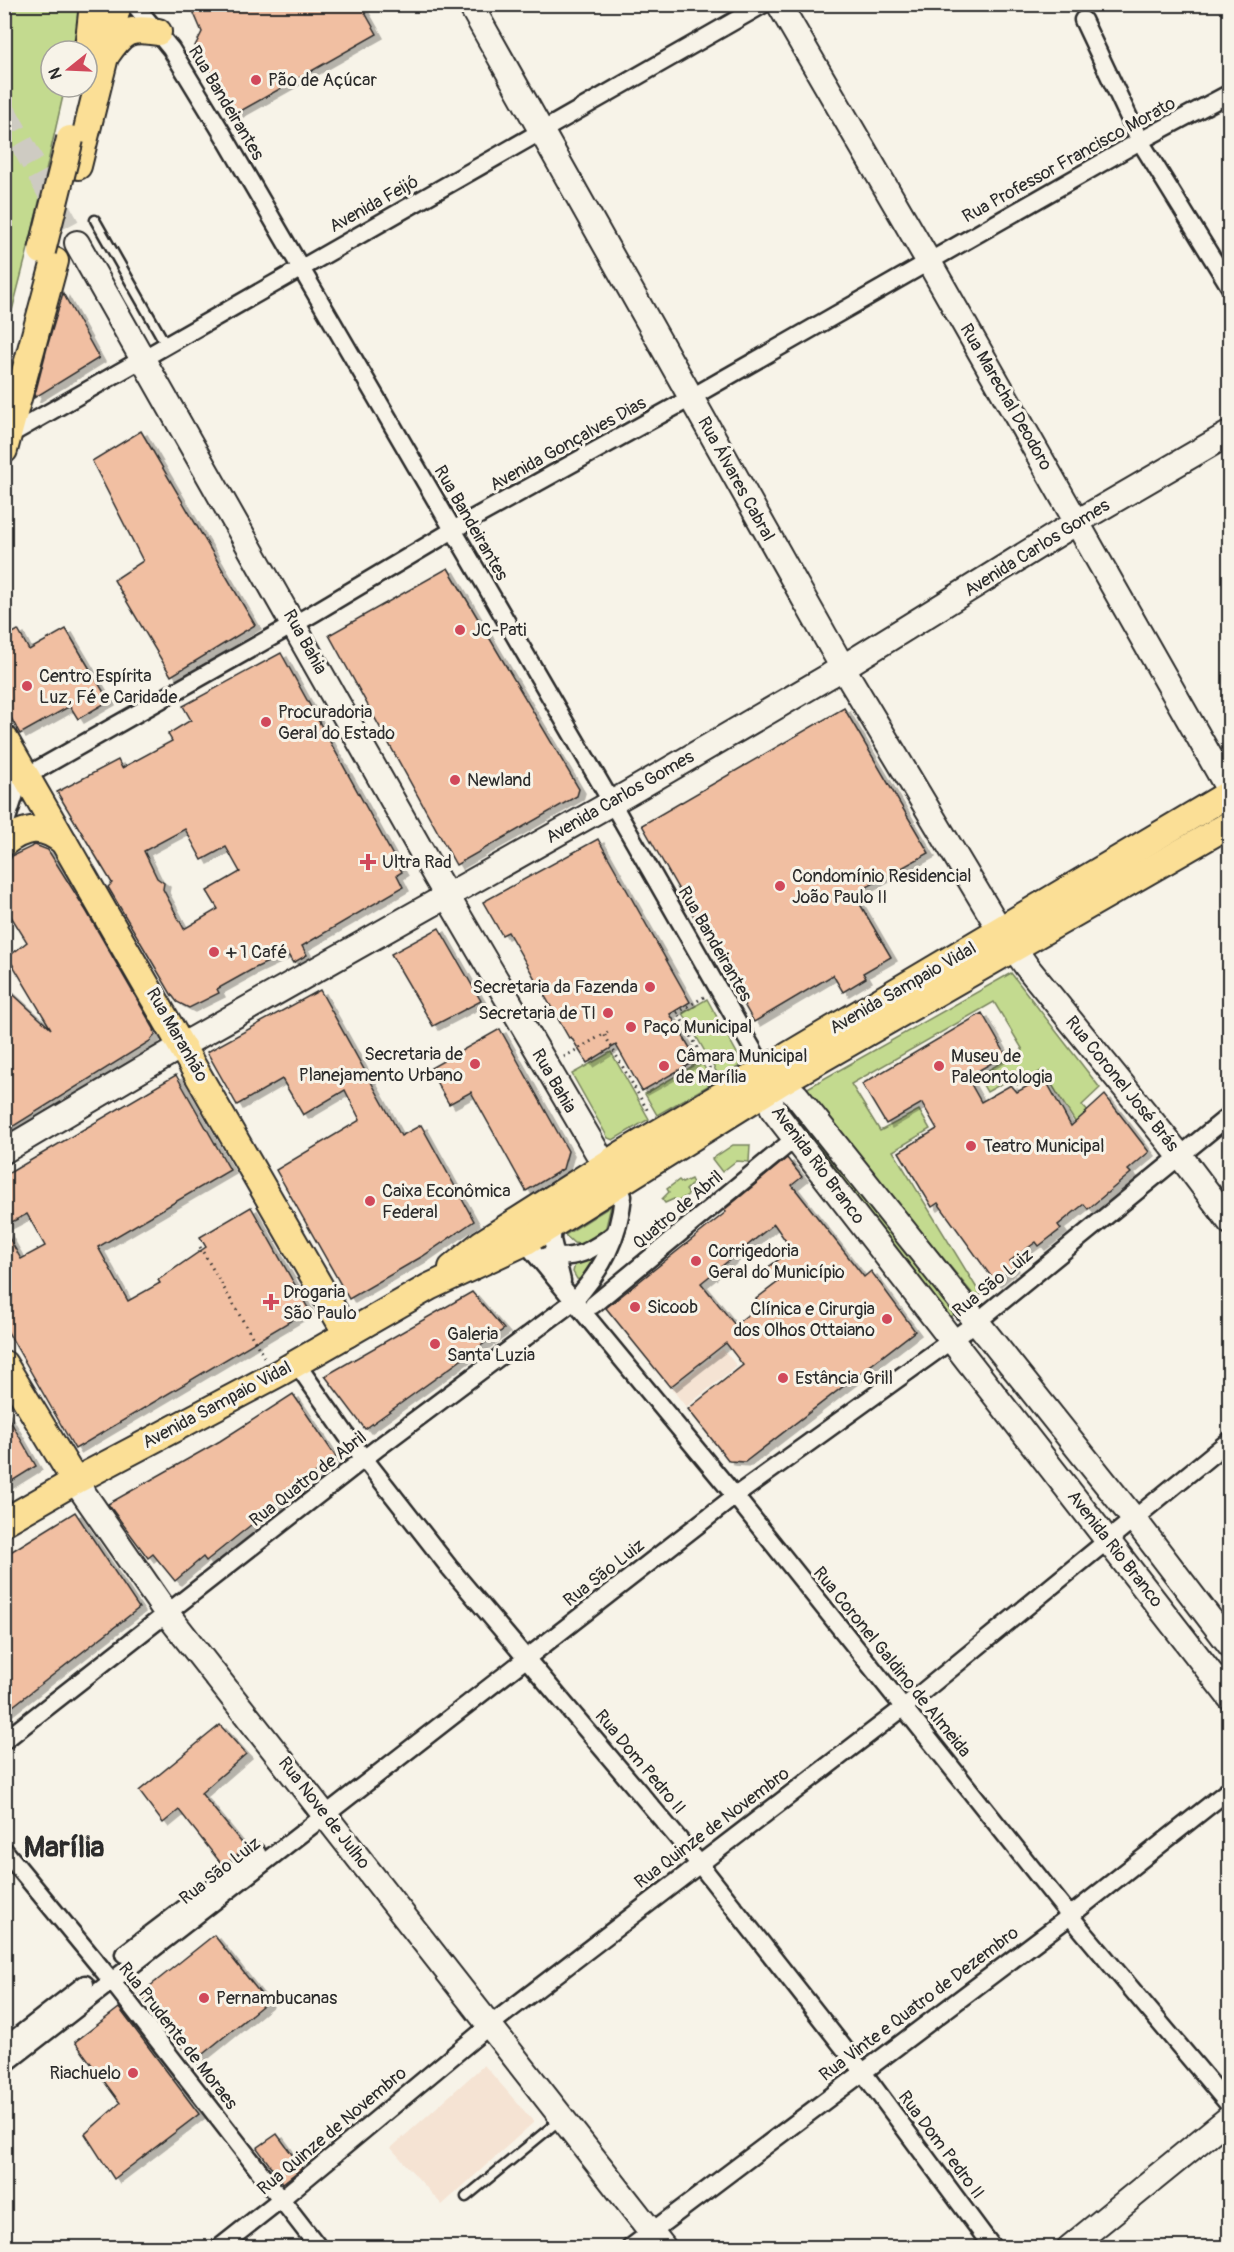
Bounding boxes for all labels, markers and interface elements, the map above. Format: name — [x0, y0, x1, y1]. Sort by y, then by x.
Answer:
north arrow — [39, 39, 99, 99]
street label: Rua Bandeirantes — [183, 42, 269, 164]
text: N — [44, 65, 67, 82]
place label: Pão de Açúcar — [268, 69, 377, 92]
marker: Pão de Açúcar — [249, 73, 263, 87]
street label: Rua Professor Francisco Morato — [958, 91, 1180, 228]
street label: Avenida Feijó — [325, 170, 423, 238]
street label: Rua Marechal Deodoro — [955, 319, 1058, 475]
street label: Avenida Gonçalves Dias — [486, 391, 650, 497]
street label: Rua Álvares Cabral — [692, 413, 780, 545]
street label: Rua Bandeirantes — [429, 461, 513, 585]
street label: Avenida Carlos Gomes — [960, 494, 1114, 602]
street label: Rua Bahia — [278, 606, 332, 678]
place label: JC-Pati — [472, 619, 527, 642]
marker: JC-Pati — [453, 623, 467, 637]
place label: Centro Espírita Luz, Fé e Caridade — [39, 665, 177, 709]
marker: Centro Espírita Luz, Fé e Caridade — [20, 679, 34, 693]
place label: Procuradoria Geral do Estado — [278, 701, 395, 745]
marker: Procuradoria Geral do Estado — [259, 715, 273, 729]
street label: Avenida Carlos Gomes — [542, 745, 698, 849]
place label: Newland — [467, 769, 531, 792]
marker: Newland — [448, 773, 462, 787]
place label: Ultra Rad — [382, 851, 452, 874]
marker: Ultra Rad — [359, 853, 377, 871]
place label: Condomínio Residencial João Paulo II — [792, 865, 972, 909]
marker: Condomínio Residencial João Paulo II — [773, 879, 787, 893]
street label: Rua Bandeirantes — [673, 882, 757, 1006]
street label: Avenida Sampaio Vidal — [826, 937, 980, 1039]
place label: + 1 Café — [225, 941, 287, 964]
marker: + 1 Café — [207, 945, 221, 959]
place label: Secretaria da Fazenda — [473, 976, 638, 999]
marker: Secretaria da Fazenda — [643, 980, 657, 994]
street label: Rua Maranhão — [141, 984, 213, 1086]
place label: Secretaria de TI — [478, 1002, 596, 1025]
marker: Secretaria de TI — [601, 1006, 615, 1020]
street label: Rua Coronel José Brás — [1060, 1011, 1184, 1157]
place label: Paço Municipal — [643, 1016, 752, 1039]
marker: Paço Municipal — [624, 1020, 638, 1034]
place label: Secretaria de Planejamento Urbano — [299, 1043, 463, 1087]
street label: Rua Bahia — [526, 1045, 582, 1117]
place label: Câmara Municipal de Marília — [676, 1045, 807, 1089]
place label: Museu de Paleontologia — [951, 1045, 1053, 1089]
marker: Secretaria de Planejamento Urbano — [468, 1057, 482, 1071]
marker: Câmara Municipal de Marília — [657, 1059, 671, 1073]
marker: Museu de Paleontologia — [932, 1059, 946, 1073]
street label: Avenida Rio Branco — [766, 1101, 870, 1229]
place label: Teatro Municipal — [983, 1135, 1104, 1158]
marker: Teatro Municipal — [964, 1139, 978, 1153]
street label: Quatro de Abril — [628, 1166, 728, 1254]
place label: Caixa Econômica Federal — [382, 1180, 511, 1224]
marker: Caixa Econômica Federal — [363, 1194, 377, 1208]
place label: Corrigedoria Geral do Município — [708, 1240, 845, 1284]
street label: Rua São Luiz — [948, 1244, 1038, 1322]
marker: Corrigedoria Geral do Município — [689, 1254, 703, 1268]
place label: Drogaria São Paulo — [283, 1281, 357, 1325]
marker: Drogaria São Paulo — [264, 1295, 278, 1309]
place label: Sicoob — [647, 1296, 698, 1319]
place label: Clínica e Cirurgia dos Olhos Ottaiano — [734, 1298, 875, 1342]
marker: Sicoob — [628, 1300, 642, 1314]
marker: Clínica e Cirurgia dos Olhos Ottaiano — [880, 1312, 894, 1326]
place label: Galeria Santa Luzia — [447, 1323, 535, 1367]
marker: Galeria Santa Luzia — [428, 1337, 442, 1351]
street label: Avenida Sampaio Vidal — [138, 1356, 296, 1454]
place label: Estância Grill — [795, 1367, 893, 1390]
marker: Estância Grill — [776, 1371, 790, 1385]
street label: Rua Quatro de Abril — [245, 1426, 371, 1532]
street label: Avenida Rio Branco — [1062, 1486, 1168, 1612]
street label: Rua São Luiz — [559, 1534, 649, 1612]
street label: Rua Coronel Galdino de Almeida — [808, 1562, 976, 1762]
street label: Rua Dom Pedro II — [590, 1705, 690, 1819]
street label: Rua Nove de Julho — [273, 1752, 375, 1874]
street label: Rua Quinze de Novembro — [630, 1762, 794, 1894]
district label: Marília — [23, 1829, 105, 1866]
street label: Rua São Luiz — [175, 1832, 265, 1910]
street label: Rua Vinte e Quatro de Dezembro — [815, 1921, 1024, 2087]
street label: Rua Prudente de Moraes — [113, 1958, 243, 2114]
place label: Pernambucanas — [216, 1987, 337, 2010]
marker: Pernambucanas — [197, 1991, 211, 2005]
place label: Riachuelo — [50, 2062, 121, 2085]
street label: Rua Quinze de Novembro — [253, 2062, 412, 2200]
marker: Riachuelo — [126, 2066, 140, 2080]
street label: Rua Dom Pedro II — [893, 2086, 989, 2204]

